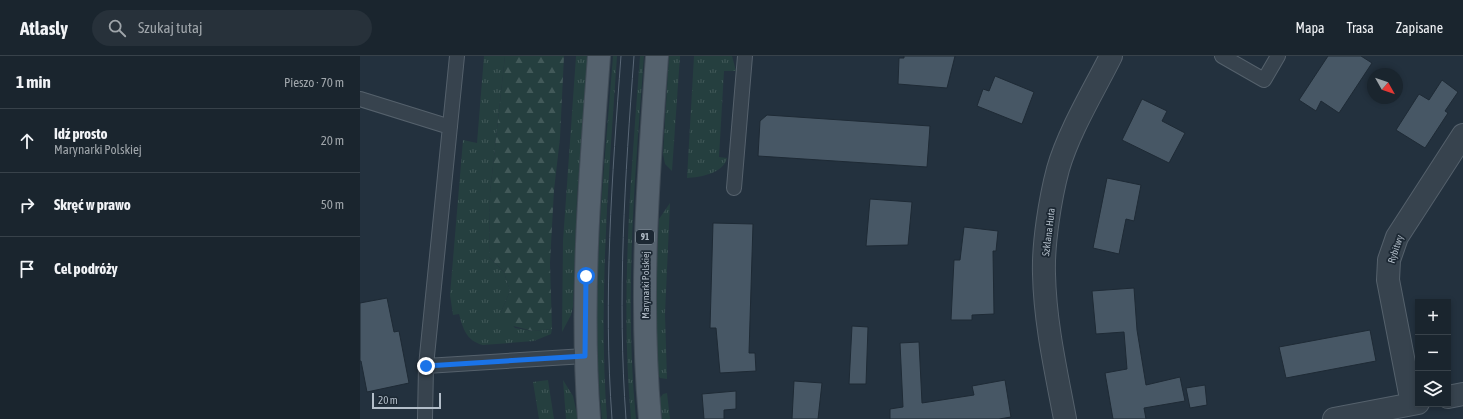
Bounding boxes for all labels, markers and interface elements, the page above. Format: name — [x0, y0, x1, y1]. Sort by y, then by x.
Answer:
search box — [92, 10, 372, 46]
text: Atlasly — [20, 17, 68, 39]
icon: search — [106, 17, 128, 39]
text: Szukaj tutaj — [138, 19, 202, 36]
text: Mapa — [1296, 20, 1325, 36]
text: Trasa — [1347, 20, 1374, 36]
text: Zapisane — [1396, 20, 1443, 36]
north arrow — [1367, 68, 1403, 104]
text: 1 min — [16, 72, 51, 92]
text: Pieszo · 70 m — [284, 75, 344, 90]
text: Idź prosto — [54, 125, 108, 142]
icon: ahead — [16, 130, 38, 152]
text: 20 m — [321, 133, 344, 148]
text: Marynarki Polskiej — [54, 142, 142, 157]
icon: right — [16, 194, 38, 216]
text: Skręć w prawo — [54, 196, 131, 213]
text: 50 m — [321, 197, 344, 212]
street label: Szklana Huta — [1040, 207, 1057, 257]
road number: 91 — [636, 230, 654, 244]
street label: Rybitwy — [1386, 234, 1405, 265]
street label: Marynarki Polskiej — [640, 251, 651, 319]
icon: arrive — [16, 258, 38, 280]
text: Cel podróży — [54, 260, 118, 277]
route start — [577, 267, 595, 285]
map controls — [1415, 299, 1451, 407]
button: + — [1415, 299, 1451, 335]
button: − — [1415, 335, 1451, 371]
route end — [417, 357, 435, 375]
button: layers — [1415, 371, 1451, 407]
scale bar — [372, 391, 441, 410]
text: 20 m — [378, 394, 398, 406]

